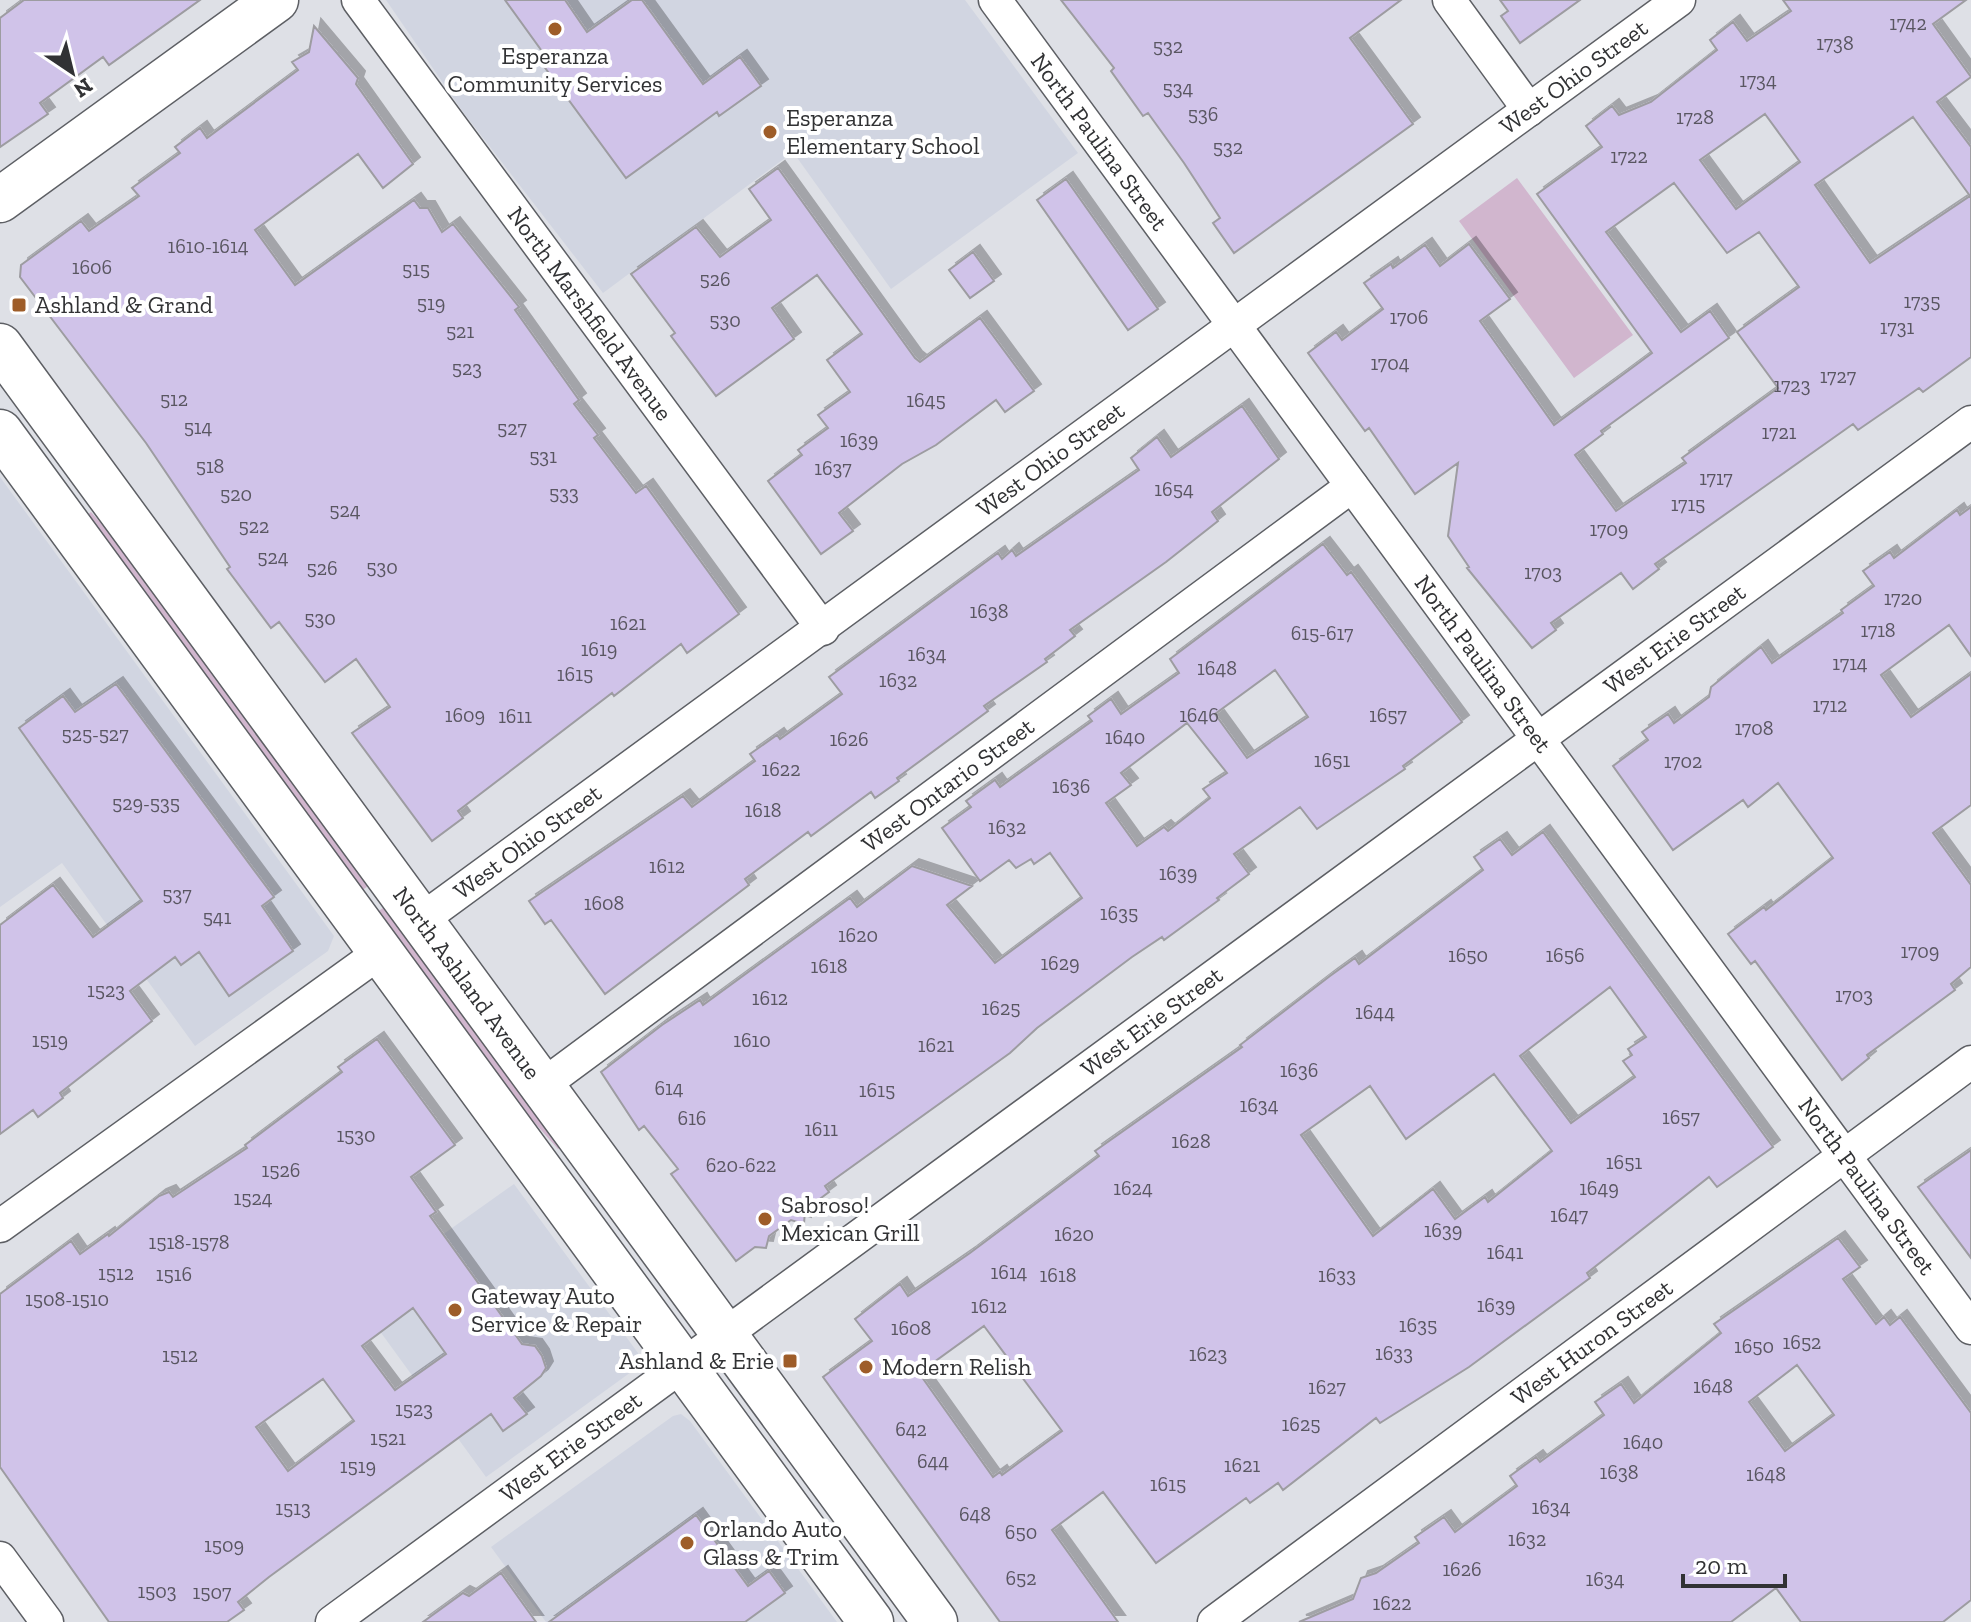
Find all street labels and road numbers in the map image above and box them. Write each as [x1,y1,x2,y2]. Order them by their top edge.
street label: West Ohio Street [1494,13,1653,140]
street label: North Paulina Street [1025,47,1174,236]
street label: North Marshfield Avenue [502,201,679,426]
street label: West Ohio Street [971,395,1130,523]
street label: North Paulina Street [1409,569,1558,758]
street label: West Erie Street [1598,577,1751,700]
street label: West Ontario Street [856,711,1040,858]
street label: West Ohio Street [448,778,607,905]
street label: North Ashland Avenue [387,881,548,1085]
street label: West Erie Street [1075,960,1228,1083]
street label: North Paulina Street [1792,1091,1942,1280]
street label: West Huron Street [1505,1273,1678,1411]
street label: West Erie Street [494,1385,647,1508]

